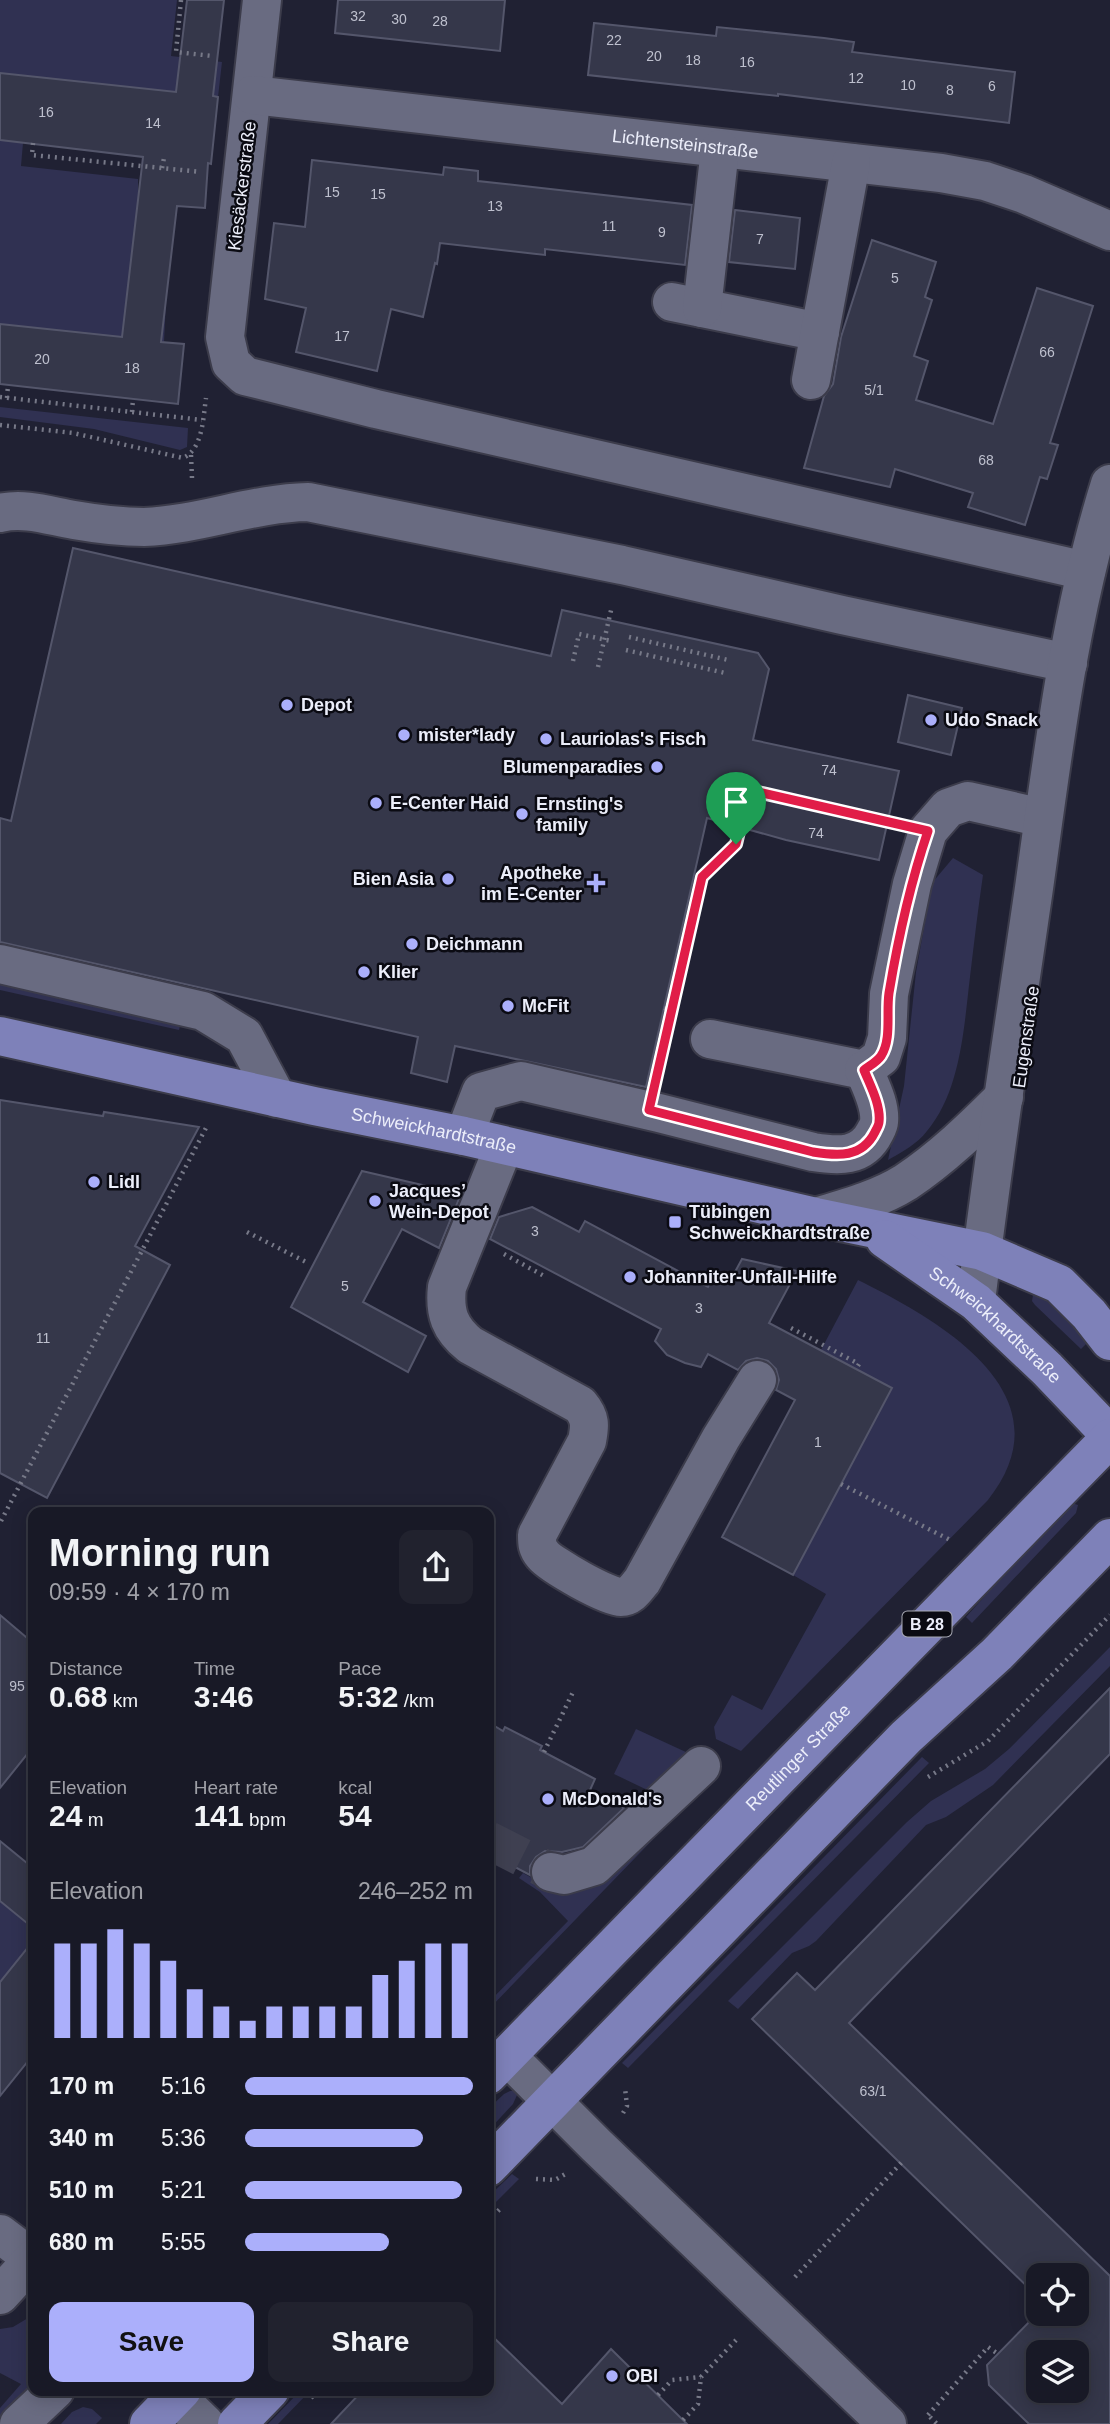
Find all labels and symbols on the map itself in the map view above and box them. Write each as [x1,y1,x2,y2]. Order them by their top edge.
house number: 32 [350,8,366,24]
house number: 30 [391,11,407,27]
house number: 28 [432,13,448,29]
house number: 22 [606,32,622,48]
house number: 20 [646,48,662,64]
house number: 18 [685,52,701,68]
house number: 16 [739,54,755,70]
house number: 12 [848,70,864,86]
house number: 10 [900,77,916,93]
house number: 6 [988,78,996,94]
house number: 8 [946,82,954,98]
house number: 16 [38,104,54,120]
house number: 14 [145,115,161,131]
street label: Kiesäckerstraße [224,120,260,252]
street label: Lichtensteinstraße [611,126,759,162]
house number: 15 [324,184,340,200]
house number: 15 [370,186,386,202]
house number: 13 [487,198,503,214]
house number: 11 [602,218,616,234]
house number: 9 [658,224,666,240]
house number: 7 [756,231,764,247]
house number: 5 [891,270,899,286]
house number: 17 [334,328,350,344]
house number: 66 [1039,344,1055,360]
house number: 20 [34,351,50,367]
house number: 18 [124,360,140,376]
house number: 5/1 [864,382,884,398]
house number: 68 [978,452,994,468]
place label: Depot [301,695,352,715]
marker: Depot [279,697,295,713]
place label: Udo Snack [945,710,1039,730]
marker: Udo Snack [923,712,939,728]
place label: mister*lady [418,725,515,745]
marker: mister*lady [396,727,412,743]
place label: Lauriolas's Fisch [560,729,706,749]
marker: Lauriolas's Fisch [538,731,554,747]
place label: Blumenparadies [503,757,643,777]
marker: Blumenparadies [649,759,665,775]
house number: 74 [821,762,837,778]
pin [706,772,766,844]
place label: E-Center Haid [390,793,509,813]
place label: Ernsting's family [536,794,623,835]
marker: E-Center Haid [368,795,384,811]
marker: Ernsting's family [514,806,530,822]
house number: 74 [808,825,824,841]
place label: Apotheke im E-Center [481,863,582,904]
place label: Bien Asia [353,869,435,889]
marker: Bien Asia [440,871,456,887]
marker: Apotheke im E-Center [588,875,604,891]
place label: Deichmann [426,934,523,954]
marker: Deichmann [404,936,420,952]
place label: Klier [378,962,418,982]
marker: Klier [356,964,372,980]
street label: Eugenstraße [1009,985,1043,1089]
place label: McFit [522,996,569,1016]
marker: McFit [500,998,516,1014]
street label: Schweickhardtstraße [350,1104,518,1158]
place label: Lidl [108,1172,140,1192]
marker: Lidl [86,1174,102,1190]
place label: Jacques’ Wein-Depot [389,1181,489,1222]
marker: Jacques’ Wein-Depot [367,1193,383,1209]
place label: Tübingen Schweickhardtstraße [689,1202,870,1243]
marker: Tübingen Schweickhardtstraße [667,1214,683,1230]
house number: 3 [531,1223,539,1239]
street label: Schweickhardtstraße [925,1263,1065,1387]
place label: Johanniter-Unfall-Hilfe [644,1267,837,1287]
marker: Johanniter-Unfall-Hilfe [622,1269,638,1285]
house number: 5 [341,1278,349,1294]
house number: 3 [695,1300,703,1316]
house number: 11 [36,1330,50,1346]
house number: 1 [814,1434,822,1450]
road number: B 28 [902,1612,951,1636]
house number: 95 [9,1678,25,1694]
street label: Reutlinger Straße [742,1700,855,1815]
place label: McDonald's [562,1789,662,1809]
marker: McDonald's [540,1791,556,1807]
house number: 63/1 [859,2083,887,2099]
place label: OBI [626,2366,658,2386]
marker: OBI [604,2368,620,2384]

